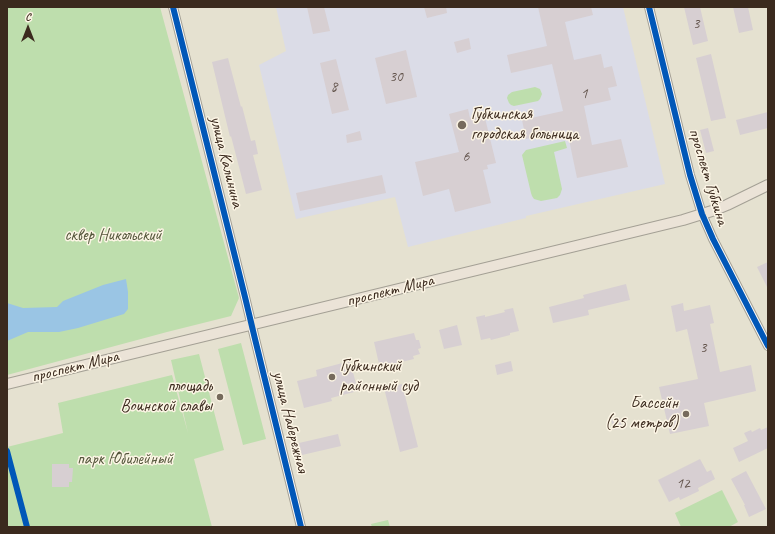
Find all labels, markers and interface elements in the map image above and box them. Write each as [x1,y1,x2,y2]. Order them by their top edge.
north arrow [8,8,48,48]
text: С [25,9,31,23]
house number: 3 [693,15,699,33]
house number: 30 [389,68,403,86]
house number: 8 [331,78,337,96]
house number: 1 [581,85,587,103]
place label: Губкинская городская больница [471,105,578,145]
street label: улица Калинина [205,114,247,210]
marker: Губкинская городская больница [456,119,468,131]
street label: проспект Губкина [684,126,732,228]
house number: 6 [463,148,469,166]
park label: сквер Никольский [65,226,161,246]
street label: проспект Мира [344,270,436,312]
house number: 3 [700,339,706,357]
street label: проспект Мира [29,346,121,388]
place label: Губкинский районный суд [340,357,418,397]
street label: улица Набережная [268,369,312,475]
marker: Губкинский районный суд [327,372,337,382]
place label: площадь Воинской славы [121,377,212,417]
marker: площадь Воинской славы [215,392,225,402]
place label: Бассейн (25 метров) [605,394,678,434]
marker: Бассейн (25 метров) [681,409,691,419]
park label: парк Юбилейный [77,450,173,470]
house number: 12 [676,475,690,493]

